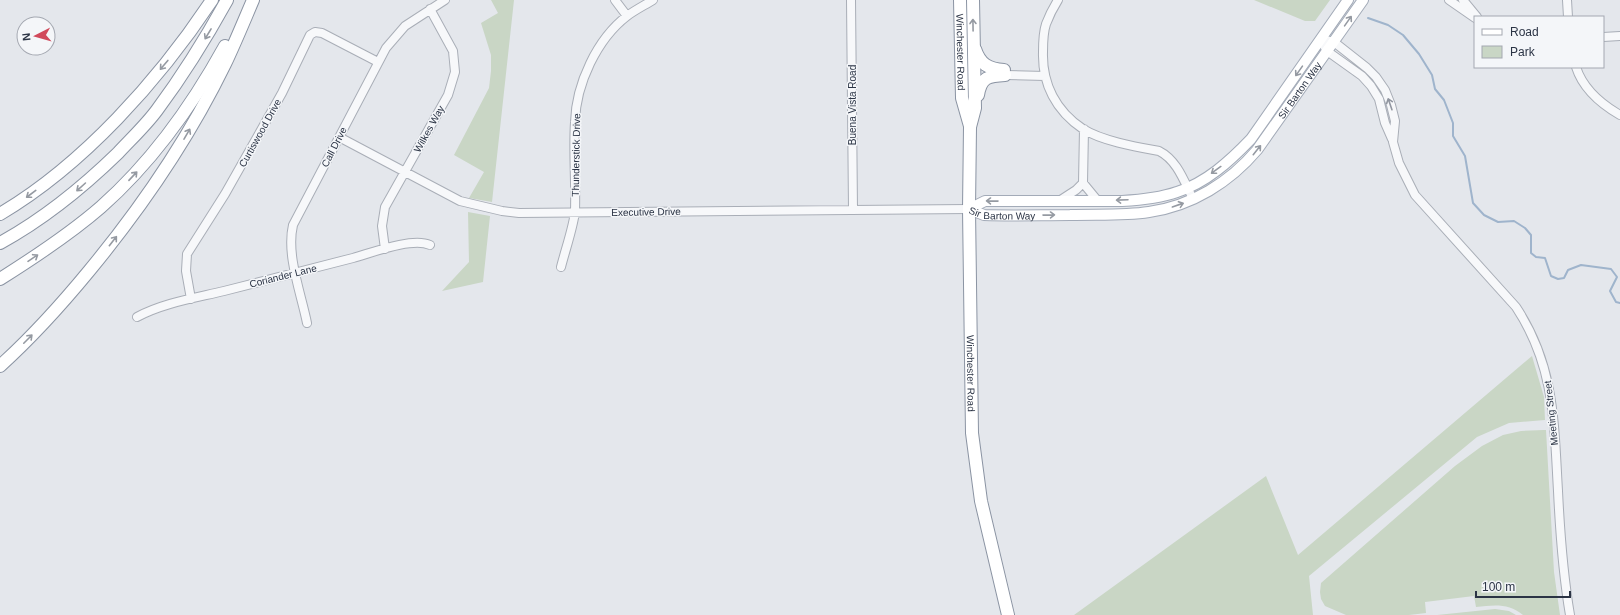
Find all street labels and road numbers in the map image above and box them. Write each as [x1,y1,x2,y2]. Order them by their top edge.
street label: Winchester Road [955,14,967,90]
street label: Sir Barton Way [1276,60,1323,121]
street label: Buena Vista Road [847,65,858,145]
street label: Curtiswood Drive [237,97,283,169]
street label: Wilkes Way [412,104,446,154]
street label: Thunderstick Drive [570,113,582,197]
street label: Call Drive [319,125,349,169]
street label: Sir Barton Way [967,204,1035,221]
street label: Executive Drive [611,206,681,218]
street label: Coriander Lane [248,262,318,290]
street label: Winchester Road [965,335,977,412]
street label: Meeting Street [1542,380,1560,446]

